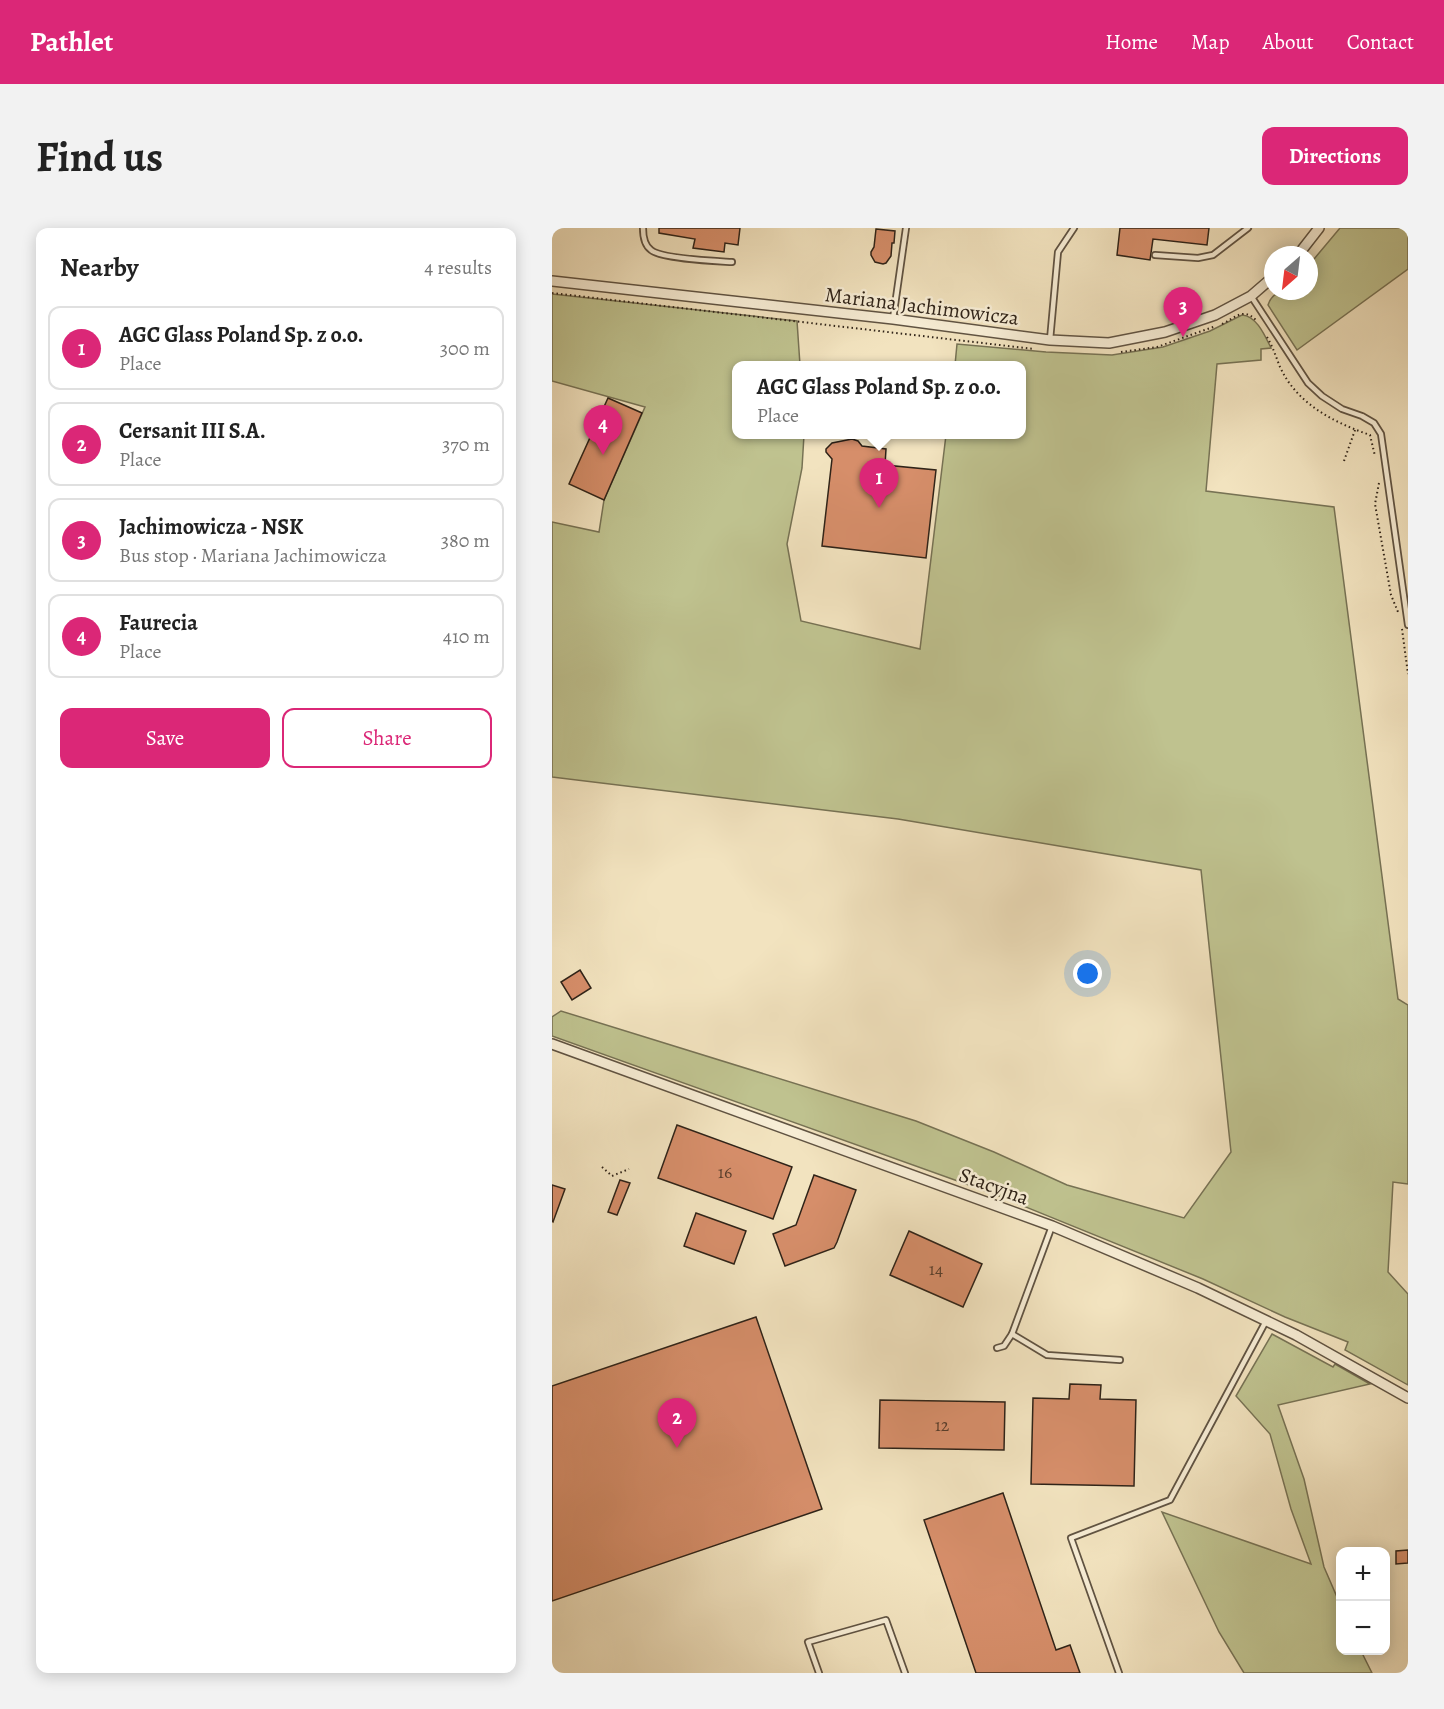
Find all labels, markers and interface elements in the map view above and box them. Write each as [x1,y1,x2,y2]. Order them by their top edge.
text: Pathlet [30,23,113,61]
text: Home [1105,28,1158,56]
text: Map [1191,28,1229,56]
text: About [1262,28,1314,56]
text: Contact [1347,28,1414,56]
button: Directions [1262,127,1408,185]
text: Find us [36,128,163,185]
north arrow [1264,246,1318,300]
text: Nearby [60,250,139,285]
text: 4 results [424,254,492,281]
street label: Mariana Jachimowicza [823,280,1021,332]
pin: 3 [1164,288,1202,337]
text: AGC Glass Poland Sp. z o.o. [119,320,364,350]
text: 1 [78,335,85,362]
text: 300 m [440,335,490,362]
text: Place [119,350,161,377]
popup [732,361,1026,439]
text: AGC Glass Poland Sp. z o.o. [757,372,1001,402]
text: Place [757,402,799,429]
pin: 4 [584,406,622,455]
text: Cersanit III S.A. [119,416,266,446]
text: 2 [77,431,86,458]
text: 370 m [442,431,490,458]
text: Place [119,446,161,473]
pin: 1 [860,458,898,508]
text: Jachimowicza - NSK [119,512,303,542]
text: 3 [77,527,86,554]
text: 380 m [441,527,490,554]
text: Bus stop · Mariana Jachimowicza [119,542,387,569]
text: Faurecia [119,608,198,638]
text: 4 [77,623,86,650]
text: 410 m [443,623,490,650]
text: Place [119,638,161,665]
button: Save [60,708,270,768]
button: Share [282,708,492,768]
your location [1073,959,1102,988]
house number: 16 [718,1160,732,1184]
street label: Stacyjna [955,1160,1033,1212]
house number: 14 [929,1257,943,1281]
pin: 2 [658,1398,696,1448]
house number: 12 [935,1413,950,1437]
map controls [1336,1547,1390,1655]
button: + [1336,1547,1390,1601]
button: − [1336,1601,1390,1655]

